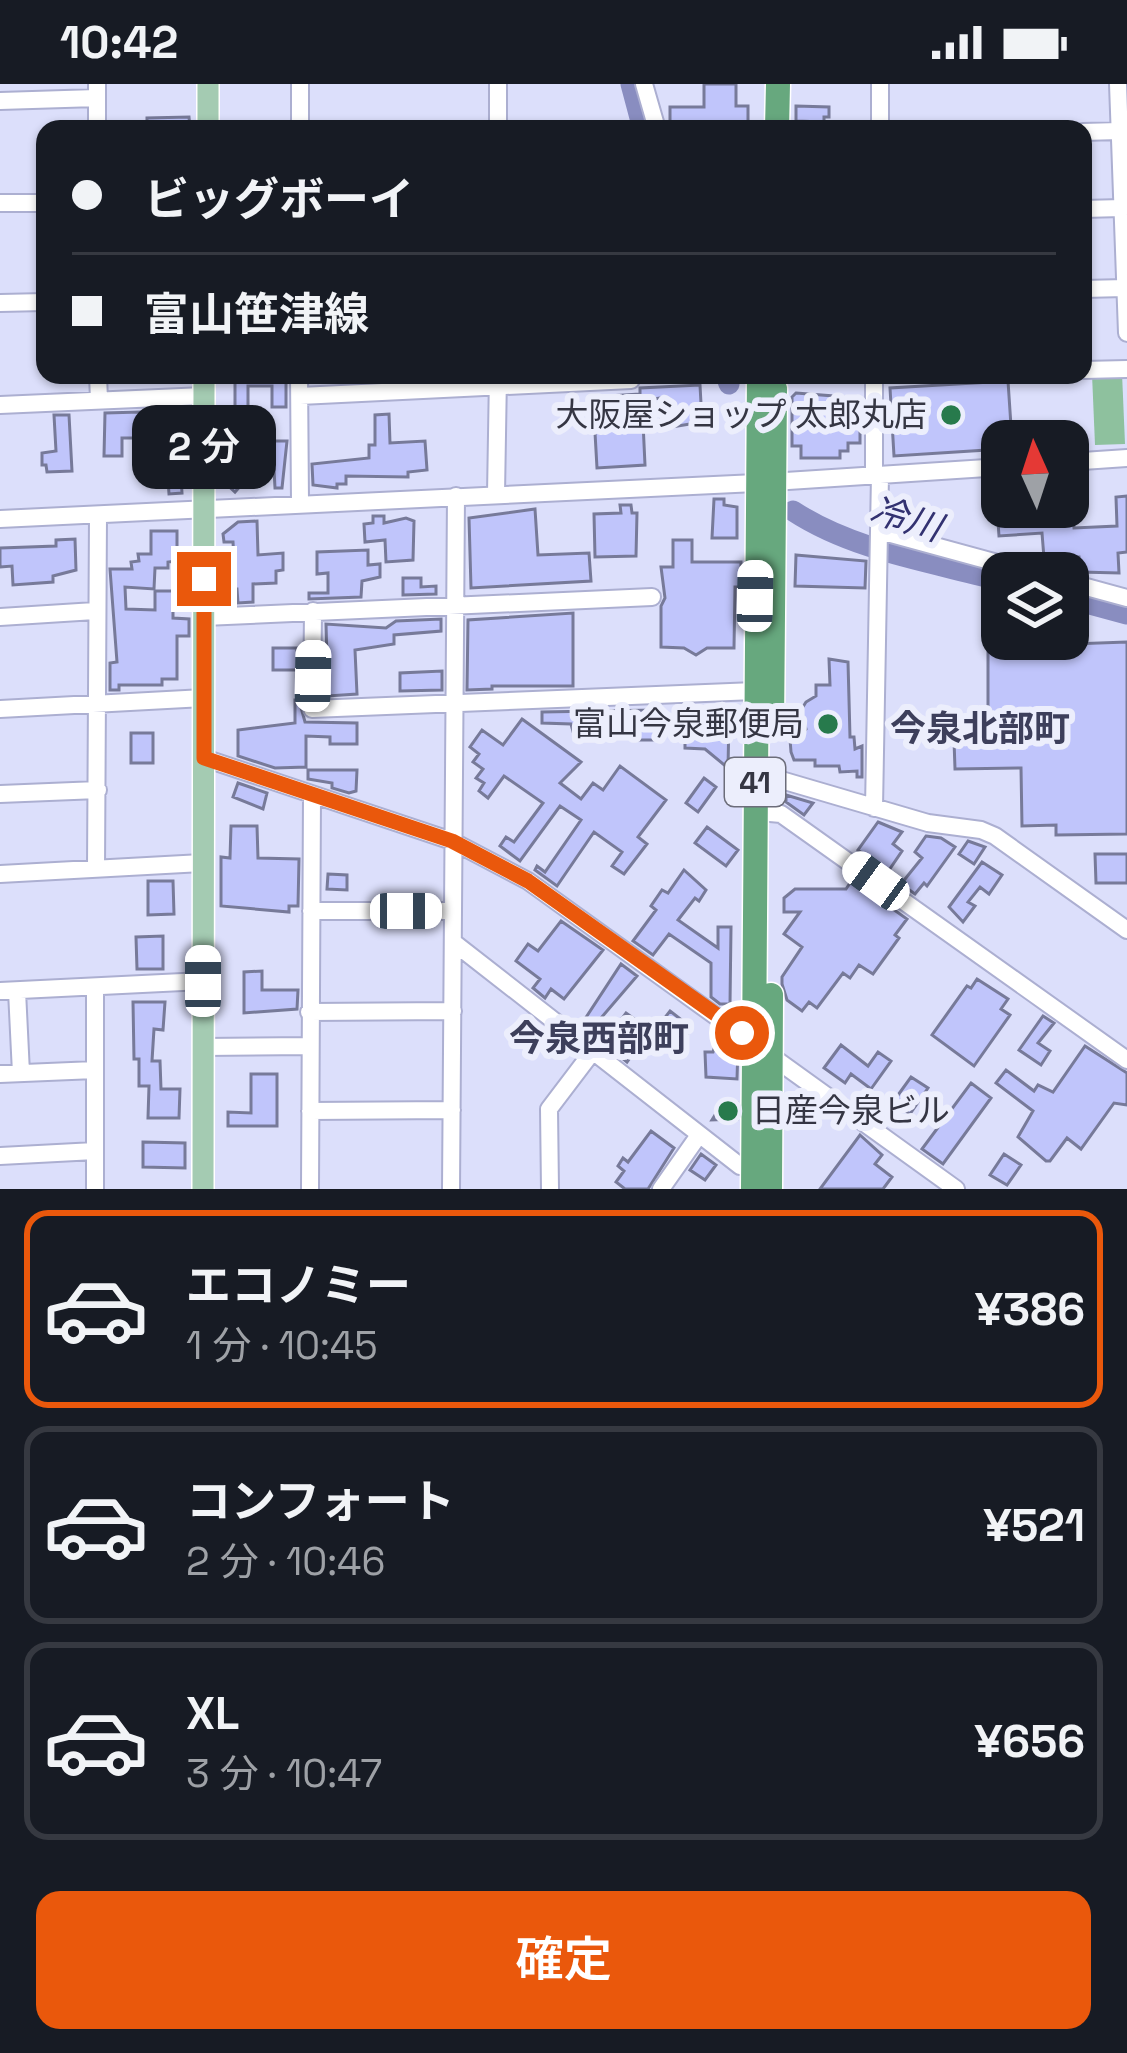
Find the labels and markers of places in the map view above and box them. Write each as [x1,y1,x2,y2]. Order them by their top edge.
place label: 大阪屋ショップ 太郎丸店 [556,394,927,436]
marker: 大阪屋ショップ 太郎丸店 [938,402,964,428]
place label: 富山今泉郵便局 [573,703,804,745]
marker: 富山今泉郵便局 [815,711,841,737]
place label: 日産今泉ビル [752,1090,950,1132]
marker: 日産今泉ビル [715,1098,741,1124]

